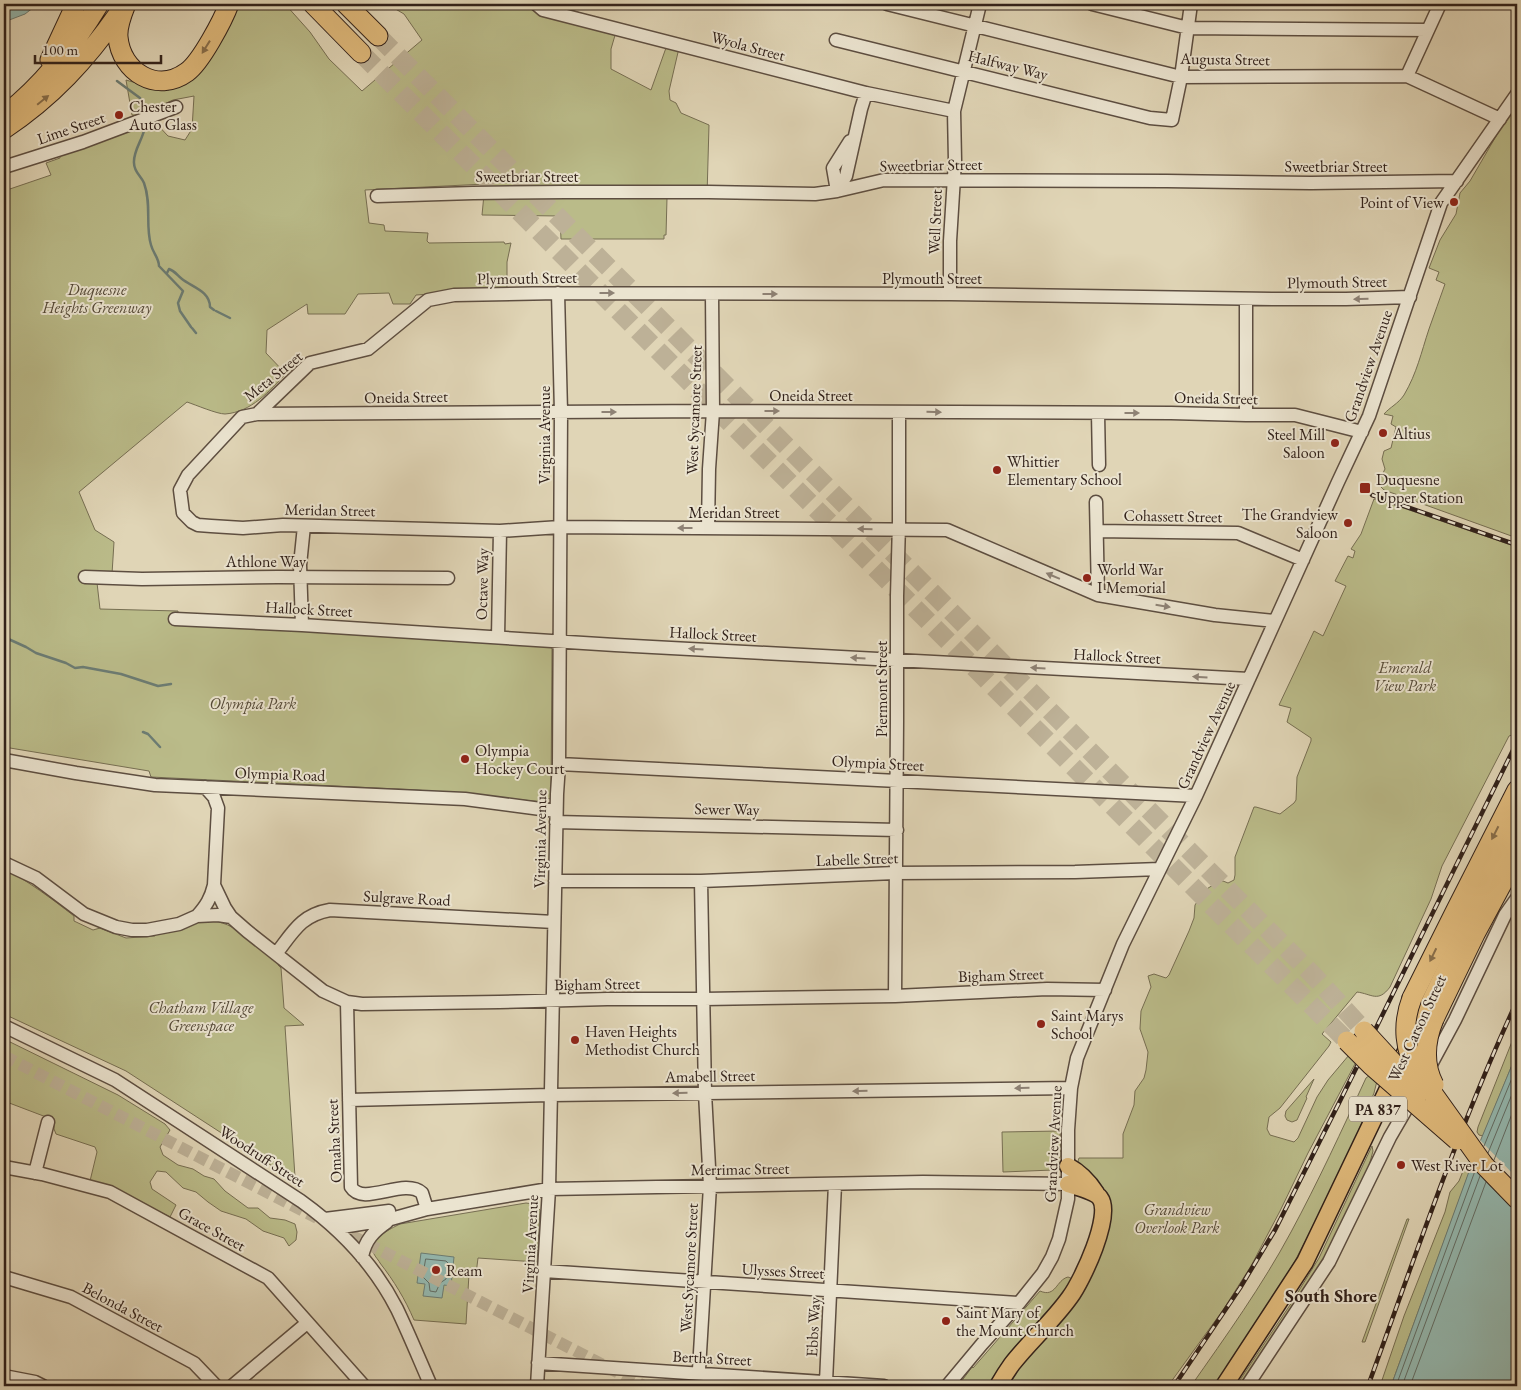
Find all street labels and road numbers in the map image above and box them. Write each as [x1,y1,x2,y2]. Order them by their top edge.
street label: Wyola Street [709,26,787,66]
street label: Halfway Way [966,45,1051,85]
street label: Augusta Street [1179,48,1270,70]
street label: Lime Street [34,107,108,149]
street label: Sweetbriar Street [879,154,983,176]
street label: Sweetbriar Street [1285,156,1387,177]
street label: Sweetbriar Street [476,166,578,187]
street label: Well Street [923,189,947,255]
street label: Plymouth Street [477,267,577,289]
street label: Plymouth Street [882,268,982,289]
street label: Plymouth Street [1287,271,1387,293]
street label: Grandview Avenue [1339,307,1397,425]
street label: West Sycamore Street [681,345,707,475]
street label: Meta Street [239,346,307,406]
street label: Oneida Street [769,385,853,406]
street label: Oneida Street [364,386,448,408]
street label: Virginia Avenue [534,386,555,484]
street label: Oneida Street [1174,387,1258,409]
street label: Meridan Street [284,499,376,521]
street label: Meridan Street [689,502,779,523]
street label: Cohassett Street [1124,505,1222,527]
street label: Octave Way [471,547,493,620]
street label: Athlone Way [225,551,307,572]
street label: Hallock Street [265,596,353,622]
street label: Hallock Street [669,621,757,647]
street label: Piermont Street [871,641,892,737]
street label: Hallock Street [1073,643,1161,669]
street label: Grandview Avenue [1172,677,1240,793]
street label: Olympia Street [831,750,925,776]
street label: Olympia Road [234,762,327,786]
street label: Virginia Avenue [529,790,551,888]
street label: Sewer Way [694,798,761,820]
street label: Labelle Street [815,847,899,871]
street label: Sulgrave Road [363,885,452,911]
street label: Bigham Street [958,963,1044,987]
street label: West Carson Street [1383,971,1451,1085]
street label: Bigham Street [554,973,640,995]
street label: Amabell Street [664,1065,755,1087]
street label: Grandview Avenue [1039,1085,1067,1203]
road number: PA 837 [1349,1096,1407,1122]
street label: Omaha Street [321,1098,347,1184]
street label: Woodruff Street [215,1120,309,1192]
street label: Merrimac Street [691,1158,789,1180]
street label: Virginia Avenue [517,1194,543,1294]
street label: Grace Street [174,1202,250,1256]
street label: West Sycamore Street [675,1203,703,1333]
street label: Ulysses Street [741,1258,825,1284]
street label: Belonda Street [79,1277,167,1337]
street label: Ebbs Way [801,1295,825,1358]
street label: Bertha Street [672,1345,752,1371]

